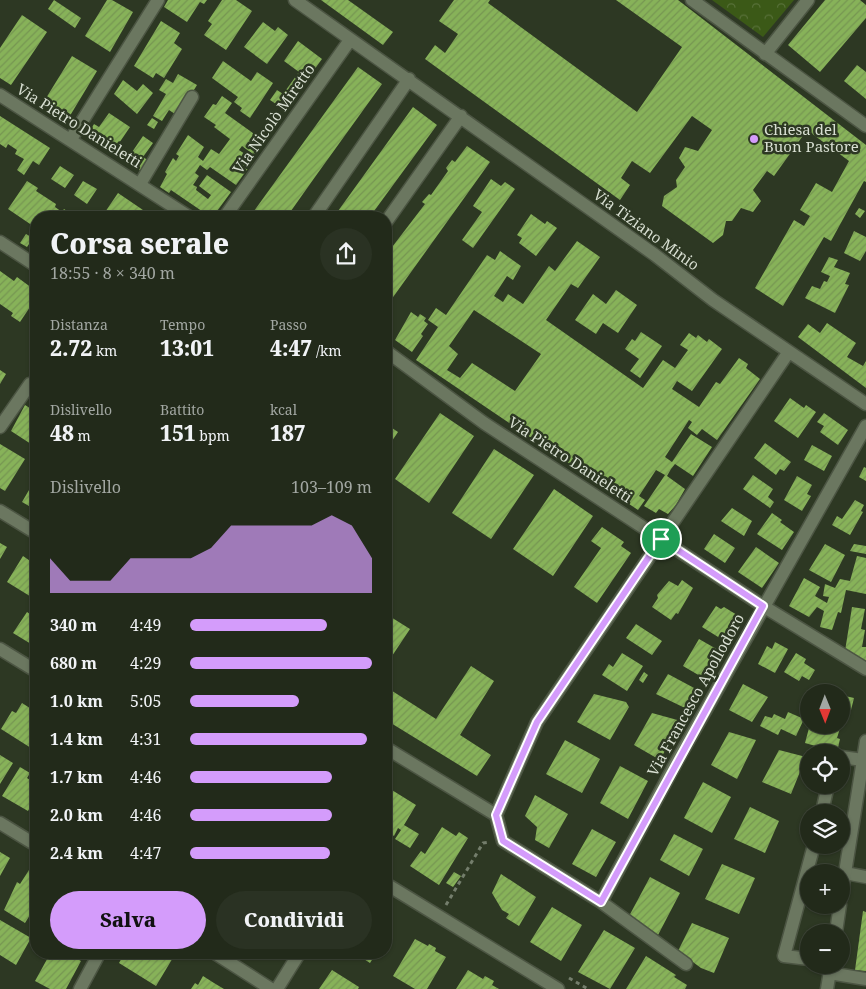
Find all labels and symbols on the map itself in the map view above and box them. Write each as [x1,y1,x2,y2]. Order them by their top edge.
street label: Via Nicolò Miretto [228,59,319,177]
street label: Via Pietro Danieletti [13,79,146,172]
place label: Chiesa del Buon Pastore [764,119,859,156]
marker: Chiesa del Buon Pastore [748,133,760,145]
street label: Via Tiziano Minio [590,184,704,274]
street label: Via Pietro Danieletti [505,412,637,507]
pin [640,518,682,560]
street label: Via Francesco Apollodoro [642,610,748,779]
north arrow [800,684,850,734]

